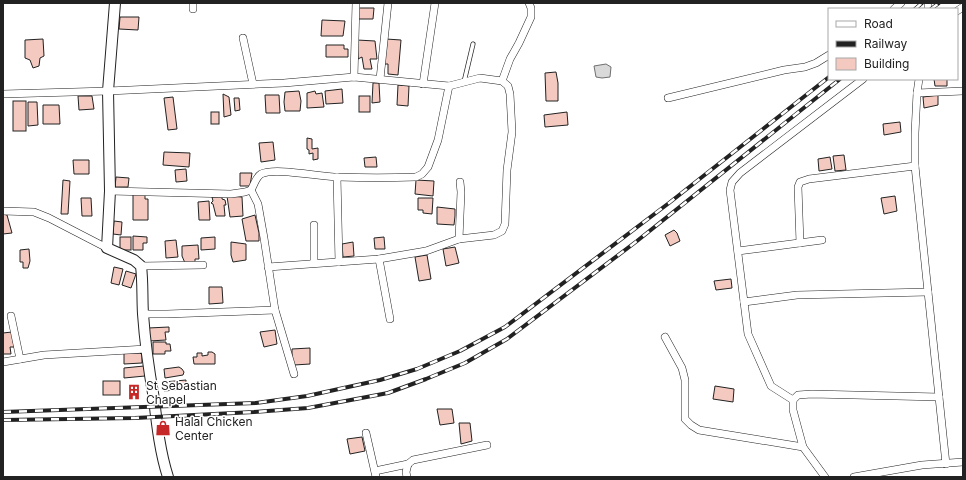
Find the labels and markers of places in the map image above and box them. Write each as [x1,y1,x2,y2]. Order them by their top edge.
place label: St Sebastian Chapel [146,378,217,407]
building icon: St Sebastian Chapel [125,383,143,401]
place label: Halal Chicken Center [175,414,253,443]
shop icon: Halal Chicken Center [154,419,172,437]

